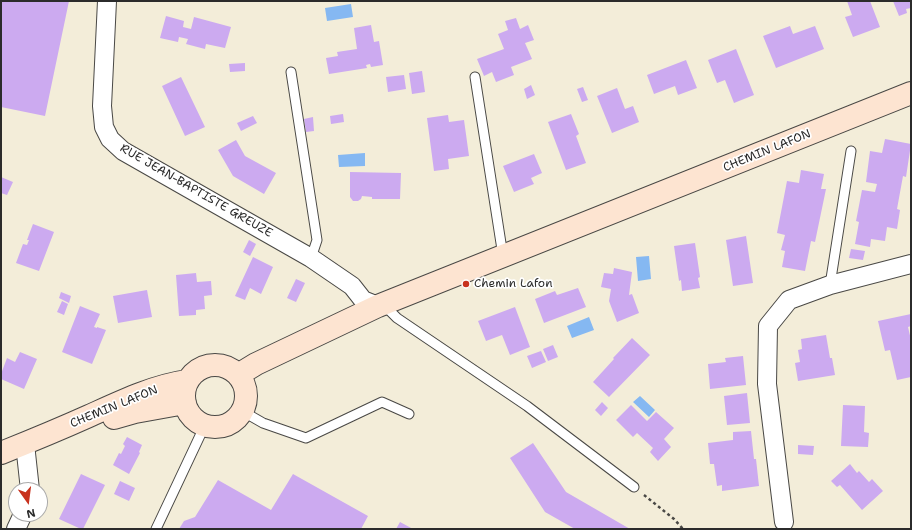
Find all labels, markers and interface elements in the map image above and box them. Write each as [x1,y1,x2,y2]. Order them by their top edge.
street label: CHEMIN LAFON [721,127,813,175]
street label: RUE JEAN-BAPTISTE GREUZE [117,141,275,241]
place label: Chemin Lafon [474,277,552,291]
marker: Chemin Lafon [461,279,471,289]
street label: CHEMIN LAFON [68,383,160,431]
north arrow [8,482,48,522]
text: N [25,505,37,521]

